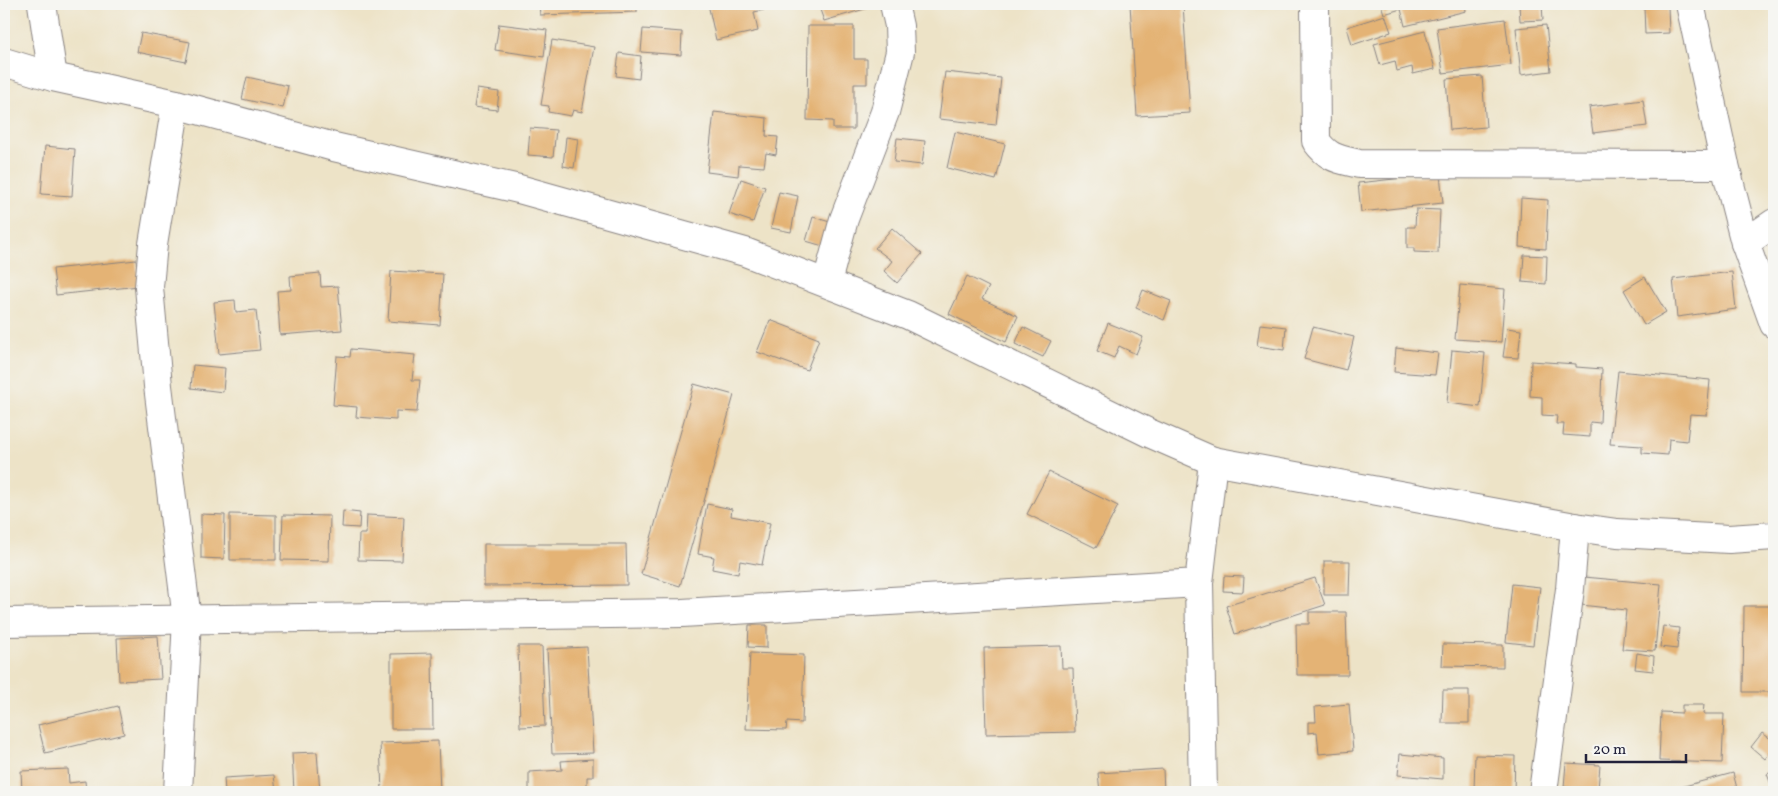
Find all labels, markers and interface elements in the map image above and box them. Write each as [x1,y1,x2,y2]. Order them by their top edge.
scale bar [1586,731,1686,763]
text: 20 m [1593,740,1626,761]

